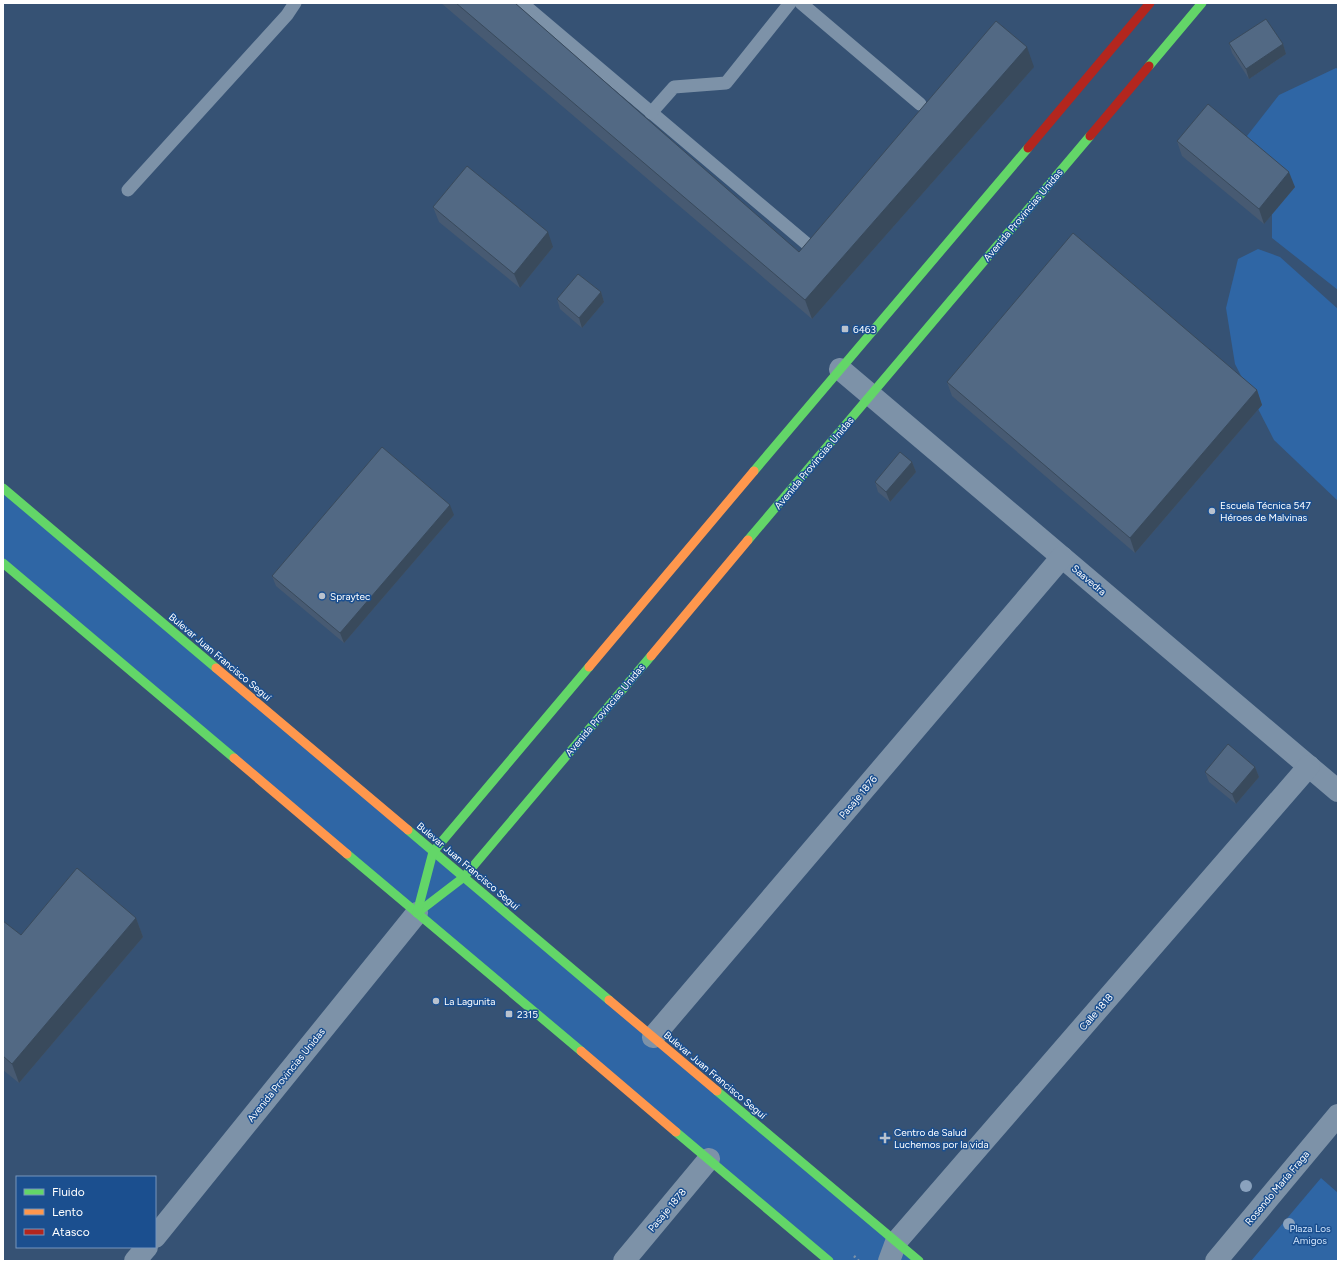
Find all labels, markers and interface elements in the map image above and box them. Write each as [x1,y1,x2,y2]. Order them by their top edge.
street label: Avenida Provincias Unidas [980,166,1066,264]
place label: 6463 [853,323,876,336]
marker: 6463 [840,324,850,334]
street label: Avenida Provincias Unidas [771,414,857,512]
place label: Escuela Técnica 547 Héroes de Malvinas [1220,499,1311,524]
marker: Escuela Técnica 547 Héroes de Malvinas [1207,506,1217,516]
street label: Saavedra [1069,562,1109,598]
place label: Spraytec [330,590,371,603]
marker: Spraytec [317,591,327,601]
street label: Bulevar Juan Francisco Seguí [166,610,274,704]
street label: Avenida Provincias Unidas [562,661,648,759]
street label: Pasaje 1876 [836,772,880,821]
street label: Bulevar Juan Francisco Seguí [414,819,522,913]
street label: Calle 1818 [1076,991,1116,1033]
place label: La Lagunita [444,995,495,1008]
marker: La Lagunita [431,996,441,1006]
place label: 2315 [517,1008,538,1021]
marker: 2315 [504,1009,514,1019]
street label: Avenida Provincias Unidas [244,1025,328,1125]
street label: Bulevar Juan Francisco Seguí [661,1028,769,1122]
place label: Centro de Salud Luchemos por la vida [894,1126,988,1151]
marker: Centro de Salud Luchemos por la vida [879,1132,891,1144]
street label: Rosendo María Fraga [1242,1148,1312,1228]
legend [16,1176,156,1248]
text: Fluido [52,1185,85,1199]
street label: Pasaje 1878 [645,1186,689,1234]
text: Lento [52,1205,83,1219]
park label: Plaza Los Amigos [1289,1222,1331,1247]
text: Atasco [52,1225,90,1239]

